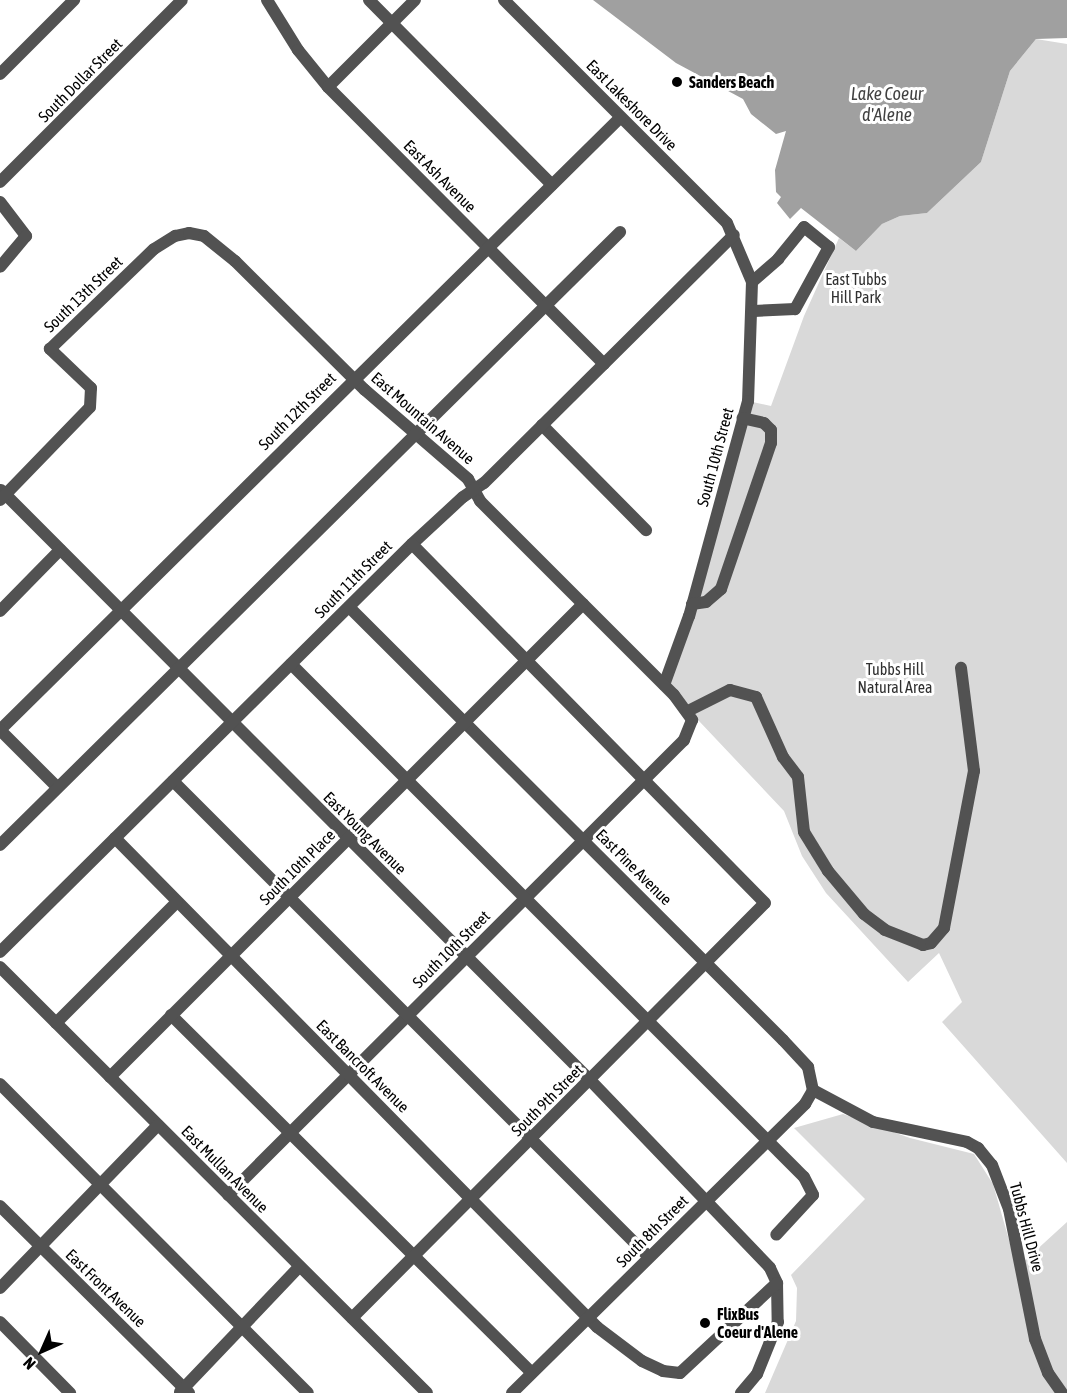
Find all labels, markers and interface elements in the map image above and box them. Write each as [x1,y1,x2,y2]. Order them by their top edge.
street label: South Dollar Street [34,34,126,126]
street label: East Lakeshore Drive [583,56,681,154]
place label: Sanders Beach [689,72,774,92]
marker: Sanders Beach [670,75,684,89]
water label: Lake Coeur d'Alene [851,84,923,127]
street label: East Ash Avenue [400,136,480,216]
street label: South 13th Street [40,252,126,336]
park label: East Tubbs Hill Park [825,269,887,307]
street label: South 12th Street [254,368,340,454]
street label: East Mountain Avenue [367,368,479,468]
street label: South 10th Street [693,406,737,508]
street label: South 11th Street [310,536,396,622]
park label: Tubbs Hill Natural Area [858,659,932,697]
street label: East Young Avenue [320,788,410,878]
street label: South 10th Place [255,825,339,909]
street label: East Pine Avenue [592,825,676,909]
street label: South 10th Street [408,906,494,992]
street label: East Bancroft Avenue [313,1016,413,1116]
street label: South 9th Street [507,1060,587,1140]
street label: East Mullan Avenue [177,1121,273,1217]
street label: Tubbs Hill Drive [1006,1180,1048,1274]
street label: South 8th Street [612,1191,692,1271]
street label: East Front Avenue [62,1245,150,1331]
place label: FlixBus Coeur d'Alene [717,1304,798,1342]
marker: FlixBus Coeur d'Alene [698,1316,712,1330]
north arrow [12,1321,72,1381]
text: N [20,1354,39,1373]

